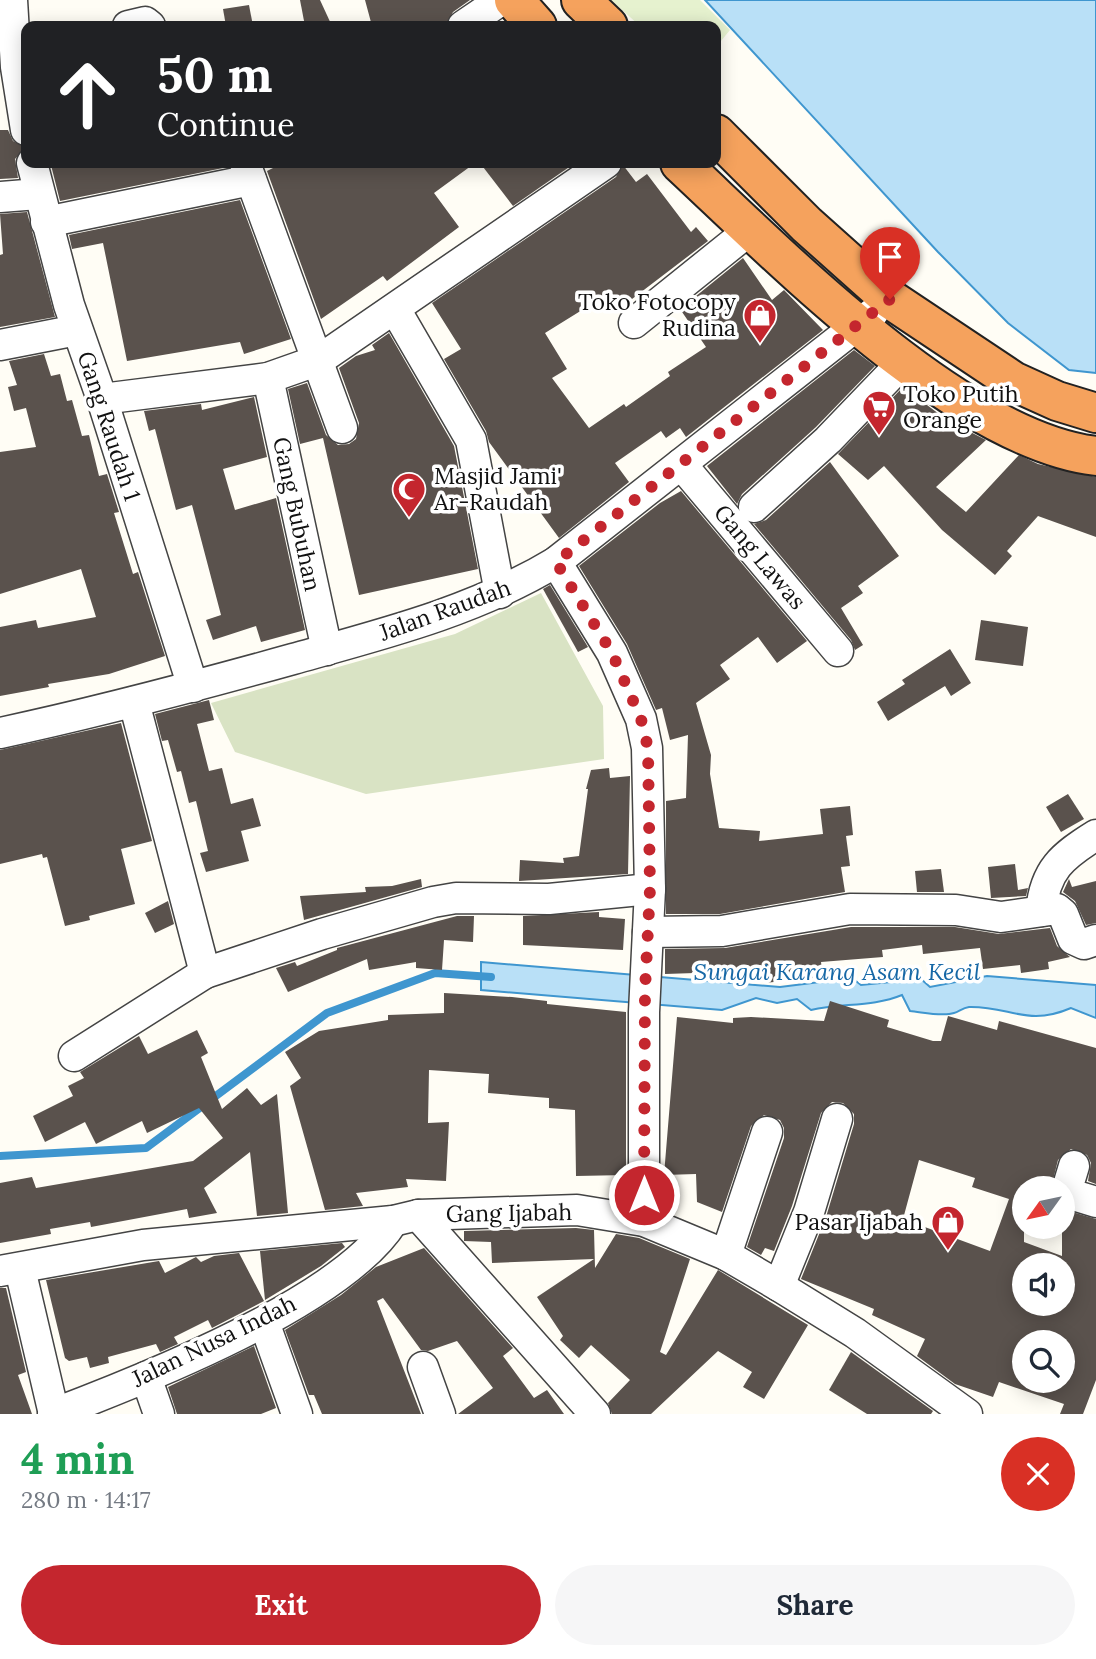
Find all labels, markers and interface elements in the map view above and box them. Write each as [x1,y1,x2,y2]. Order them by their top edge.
text: 50 m [157,43,273,105]
icon: ahead [42,49,133,140]
text: Continue [157,104,294,145]
pin [860,227,920,299]
icon: arrive [871,238,909,276]
place label: Toko Fotocopy Rudina [578,287,737,342]
shop icon: Toko Fotocopy Rudina [741,296,779,345]
street label: Gang Raudah 1 [72,347,147,504]
place label: Toko Putih Orange [903,379,1019,434]
supermarket icon: Toko Putih Orange [860,388,898,437]
street label: Gang Bubuhan [267,434,328,594]
place label: Masjid Jami' Ar-Raudah [433,461,562,516]
mosque icon: Masjid Jami' Ar-Raudah [390,470,428,519]
street label: Gang Lawas [708,498,813,615]
street label: Jalan Raudah [374,572,515,647]
water label: Sungai Karang Asam Kecil [694,956,981,987]
position arrow [607,1158,681,1232]
north arrow [1012,1176,1074,1239]
map controls [1012,1176,1075,1393]
street label: Gang Ijabah [446,1197,573,1228]
shop icon: Pasar Ijabah [929,1203,967,1252]
place label: Pasar Ijabah [794,1207,923,1236]
button: sound [1012,1253,1075,1316]
street label: Jalan Nusa Indah [126,1288,301,1393]
button: search [1012,1330,1075,1393]
text: 4 min [21,1432,134,1486]
button: close [1001,1437,1075,1511]
text: 280 m · 14:17 [21,1485,151,1514]
button: Exit [21,1565,541,1645]
button: Share [555,1565,1075,1645]

